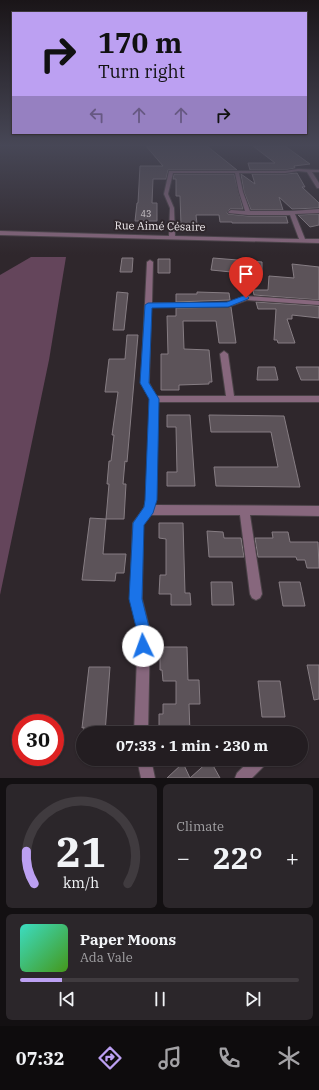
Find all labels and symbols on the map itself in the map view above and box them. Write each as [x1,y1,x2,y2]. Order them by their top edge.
house number: 43 [141,208,151,219]
street label: Rue Aimé Césaire [114,218,206,234]
pin [229,257,263,298]
position arrow [122,625,164,667]
speed limit sign: 30 [12,714,64,766]

